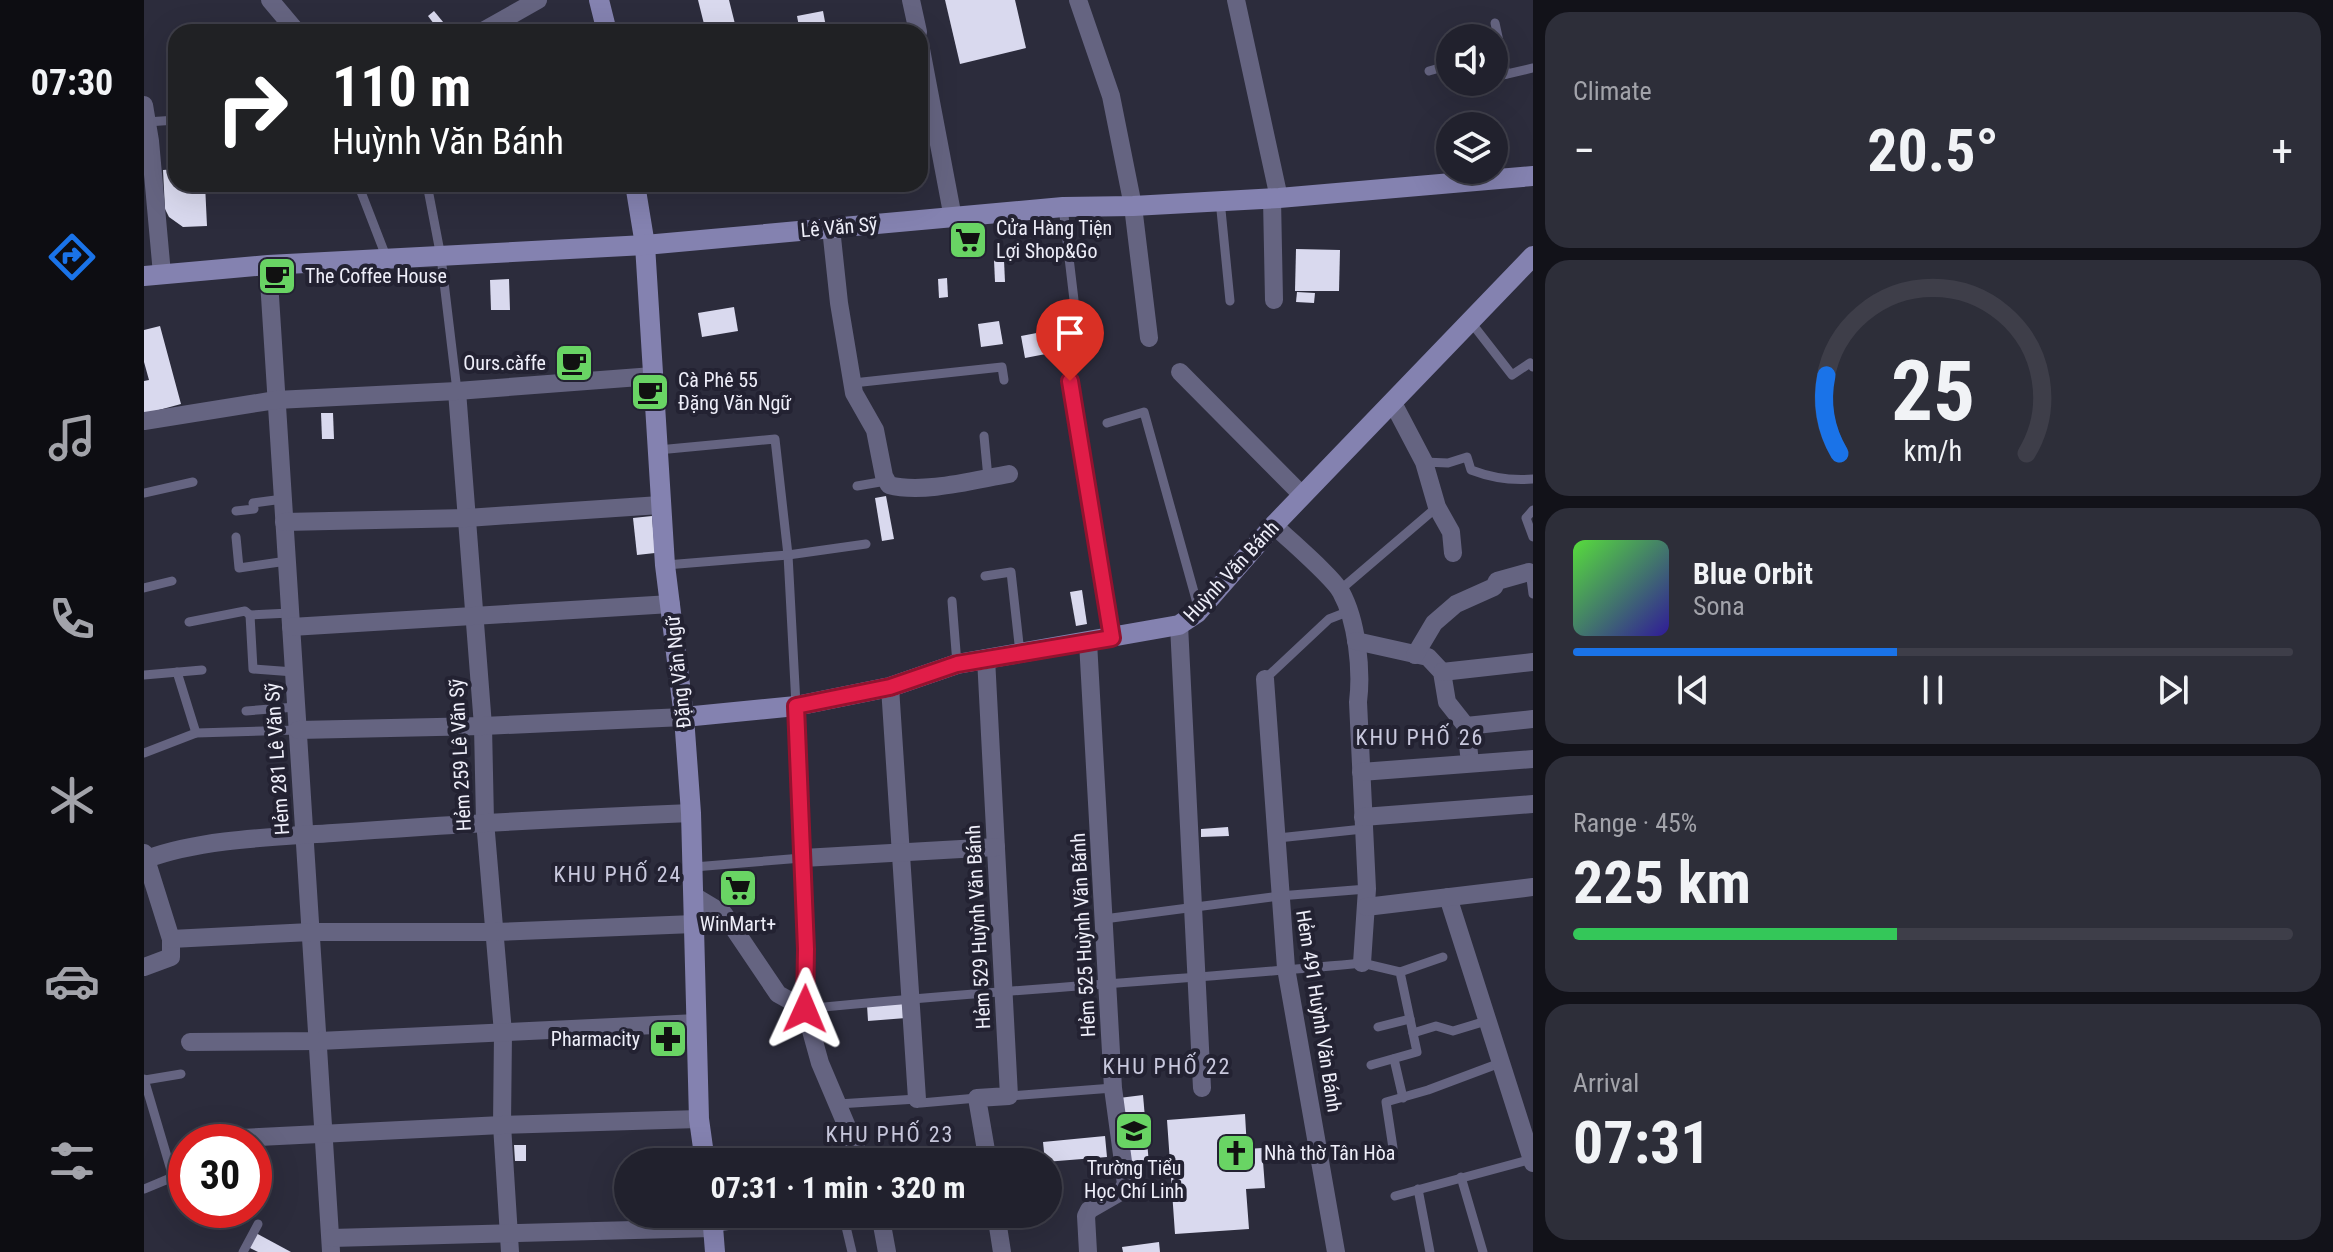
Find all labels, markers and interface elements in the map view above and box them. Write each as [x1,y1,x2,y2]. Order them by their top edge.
map controls [1436,24,1508,184]
button: sound [1436,24,1508,96]
text: 110 m [332,54,471,120]
icon: right [200,56,304,160]
text: 07:30 [31,62,113,104]
text: Climate [1573,76,1652,106]
button: layers [1436,112,1508,184]
text: 20.5° [1867,115,1999,186]
text: Huỳnh Văn Bánh [332,121,564,163]
text: − [1573,125,1595,177]
text: + [2271,125,2293,177]
street label: Lê Văn Sỹ [800,212,878,242]
place label: Cửa Hàng Tiện Lợi Shop&Go [996,216,1112,263]
supermarket icon: Cửa Hàng Tiện Lợi Shop&Go [947,219,989,261]
icon: directions [44,229,100,285]
cafe icon: The Coffee House [256,255,298,297]
place label: The Coffee House [305,264,447,288]
pin [1036,299,1104,381]
icon: arrive [1048,311,1092,355]
cafe icon: Ours.càffe [553,342,595,384]
text: 25 [1891,343,1975,440]
place label: Ours.càffe [463,351,546,375]
place label: Cà Phê 55 Đặng Văn Ngữ [678,368,791,415]
cafe icon: Cà Phê 55 Đặng Văn Ngữ [629,371,671,413]
icon: music [44,410,100,466]
text: km/h [1904,434,1962,468]
street label: Huỳnh Văn Bánh [1178,516,1284,626]
text: Blue Orbit [1693,556,1813,591]
icon: phone [44,591,100,647]
text: Sona [1693,591,1745,621]
street label: Đặng Văn Ngữ [660,614,696,730]
icon: previous [1671,668,1715,712]
icon: pause [1911,668,1955,712]
icon: next [2151,668,2195,712]
street label: Hẻm 259 Lê Văn Sỹ [444,678,476,832]
street label: Hẻm 281 Lê Văn Sỹ [260,682,294,836]
district label: KHU PHỐ 26 [1356,723,1484,750]
icon: climate [44,772,100,828]
text: Range · 45% [1573,808,1697,838]
street label: Hẻm 529 Huỳnh Văn Bánh [961,824,995,1030]
street label: Hẻm 525 Huỳnh Văn Bánh [1066,832,1100,1038]
text: 225 km [1573,847,1751,918]
district label: KHU PHỐ 24 [554,860,682,887]
supermarket icon: WinMart+ [717,867,759,909]
street label: Hẻm 491 Huỳnh Văn Bánh [1291,908,1347,1114]
place label: WinMart+ [700,912,776,936]
icon: car [44,953,100,1009]
position arrow [763,967,847,1051]
pharmacy icon: Pharmacity [647,1018,689,1060]
place label: Pharmacity [551,1027,640,1051]
district label: KHU PHỐ 22 [1103,1052,1231,1079]
text: Arrival [1573,1068,1639,1098]
text: 07:31 [1573,1107,1711,1178]
school or university icon: Trường Tiểu Học Chí Linh [1113,1110,1155,1152]
district label: KHU PHỐ 23 [826,1120,954,1147]
speed limit sign: 30 [168,1124,272,1228]
church icon: Nhà thờ Tân Hòa [1215,1132,1257,1174]
icon: filters [44,1133,100,1189]
place label: Nhà thờ Tân Hòa [1264,1141,1395,1165]
place label: Trường Tiểu Học Chí Linh [1084,1156,1184,1203]
text: 07:31 · 1 min · 320 m [711,1170,965,1205]

